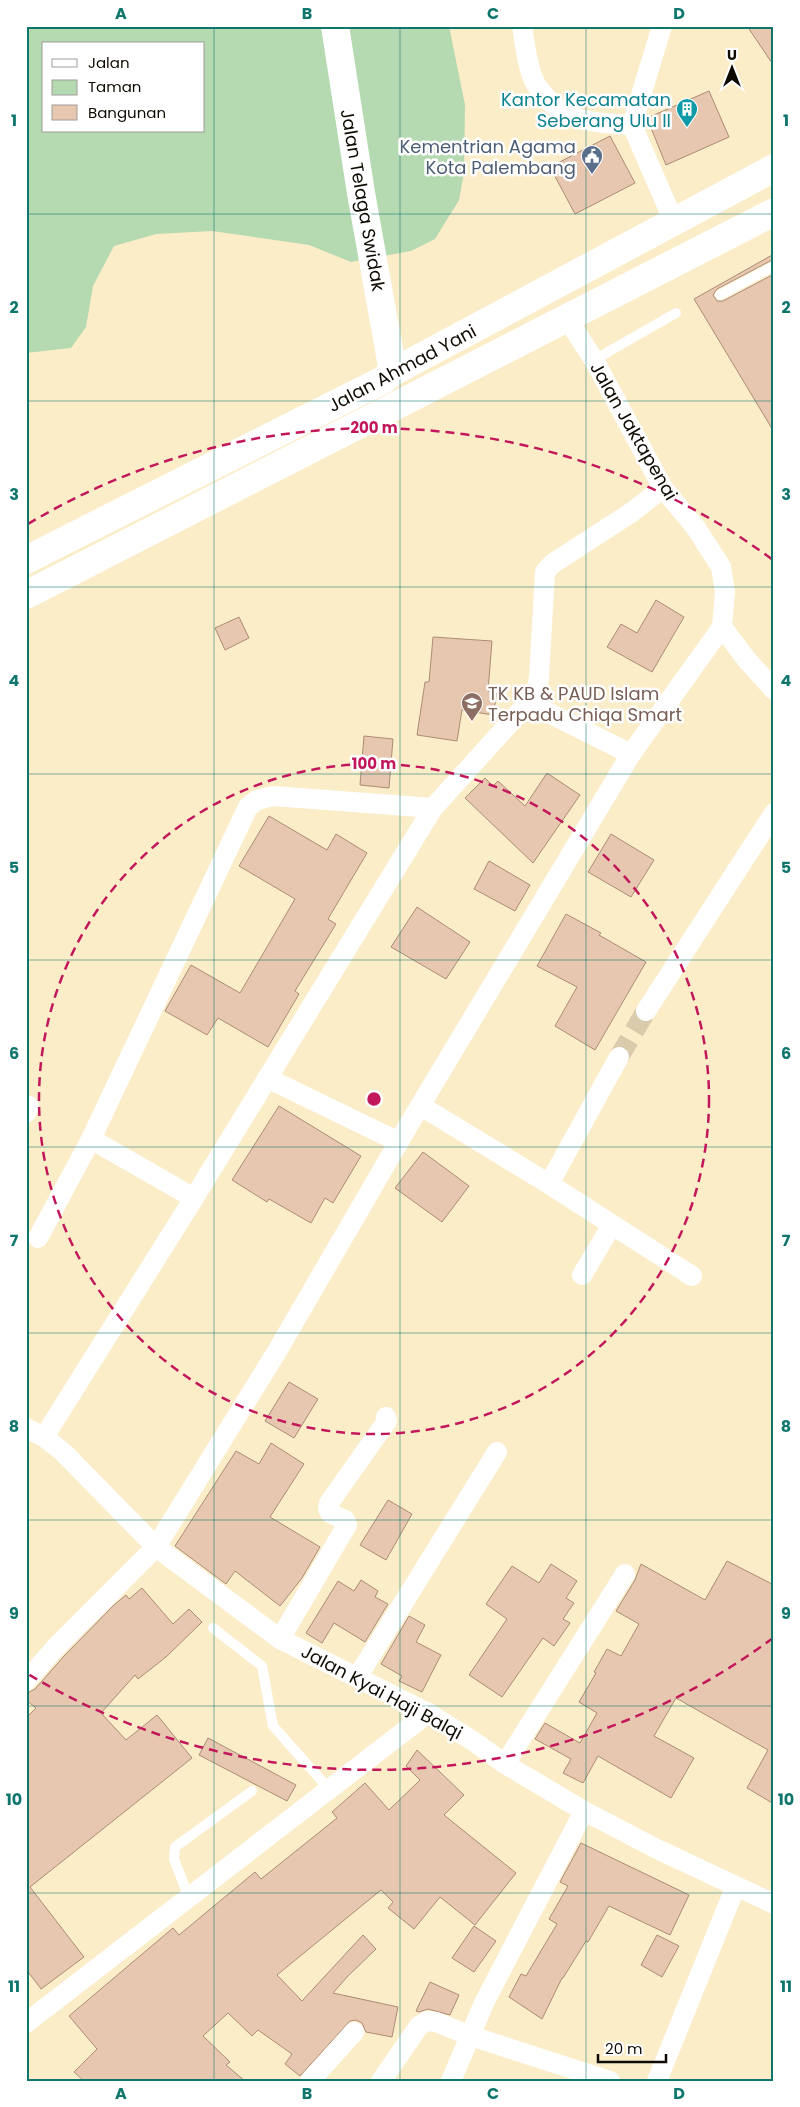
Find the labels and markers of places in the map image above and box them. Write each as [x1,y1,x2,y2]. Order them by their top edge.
place label: Kantor Kecamatan Seberang Ulu II [501,87,671,133]
building icon: Kantor Kecamatan Seberang Ulu II [675,97,699,128]
place label: Kementrian Agama Kota Palembang [399,134,576,180]
public building icon: Kementrian Agama Kota Palembang [580,144,604,175]
place label: TK KB & PAUD Islam Terpadu Chiqa Smart [488,681,682,727]
school or university icon: TK KB & PAUD Islam Terpadu Chiqa Smart [460,691,484,722]
centre of rings [365,1090,383,1108]

